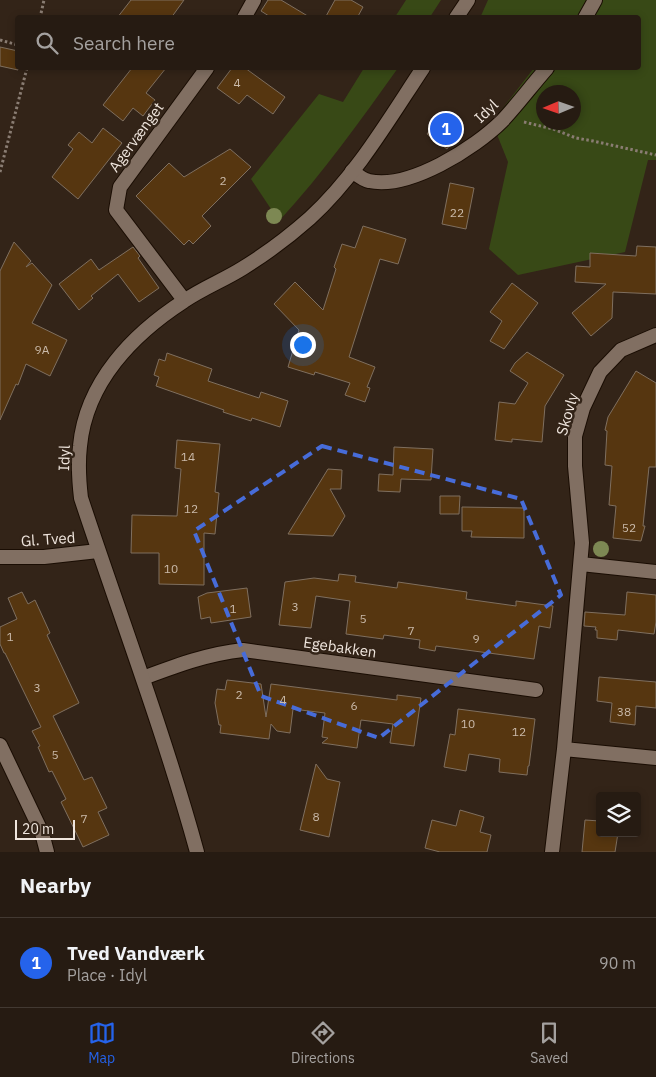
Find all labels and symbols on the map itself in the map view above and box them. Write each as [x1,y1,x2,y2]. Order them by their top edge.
house number: 4 [233,75,241,90]
north arrow [536,85,581,130]
street label: Idyl [470,95,502,127]
street label: Agervænget [104,98,168,176]
pin: 1 [430,110,462,148]
house number: 2 [219,173,227,188]
house number: 22 [450,205,464,220]
your location [290,332,316,358]
house number: 9A [35,342,50,357]
street label: Skovly [552,390,582,438]
street label: Idyl [54,445,74,471]
house number: 14 [181,449,195,464]
house number: 12 [184,501,198,516]
house number: 52 [622,520,636,535]
street label: Gl. Tved [20,528,76,550]
house number: 10 [164,561,178,576]
house number: 3 [291,599,299,614]
house number: 1 [229,601,237,616]
house number: 5 [359,611,367,626]
house number: 7 [407,623,415,638]
house number: 1 [6,629,14,644]
house number: 9 [472,631,480,646]
street label: Egebakken [302,632,378,662]
house number: 3 [33,680,41,695]
house number: 2 [235,687,243,702]
house number: 4 [279,692,287,707]
house number: 6 [350,698,358,713]
house number: 38 [617,704,631,719]
house number: 10 [461,716,475,731]
house number: 12 [512,724,526,739]
house number: 5 [51,747,59,762]
house number: 8 [312,809,320,824]
house number: 7 [80,811,88,826]
scale bar [15,817,75,840]

